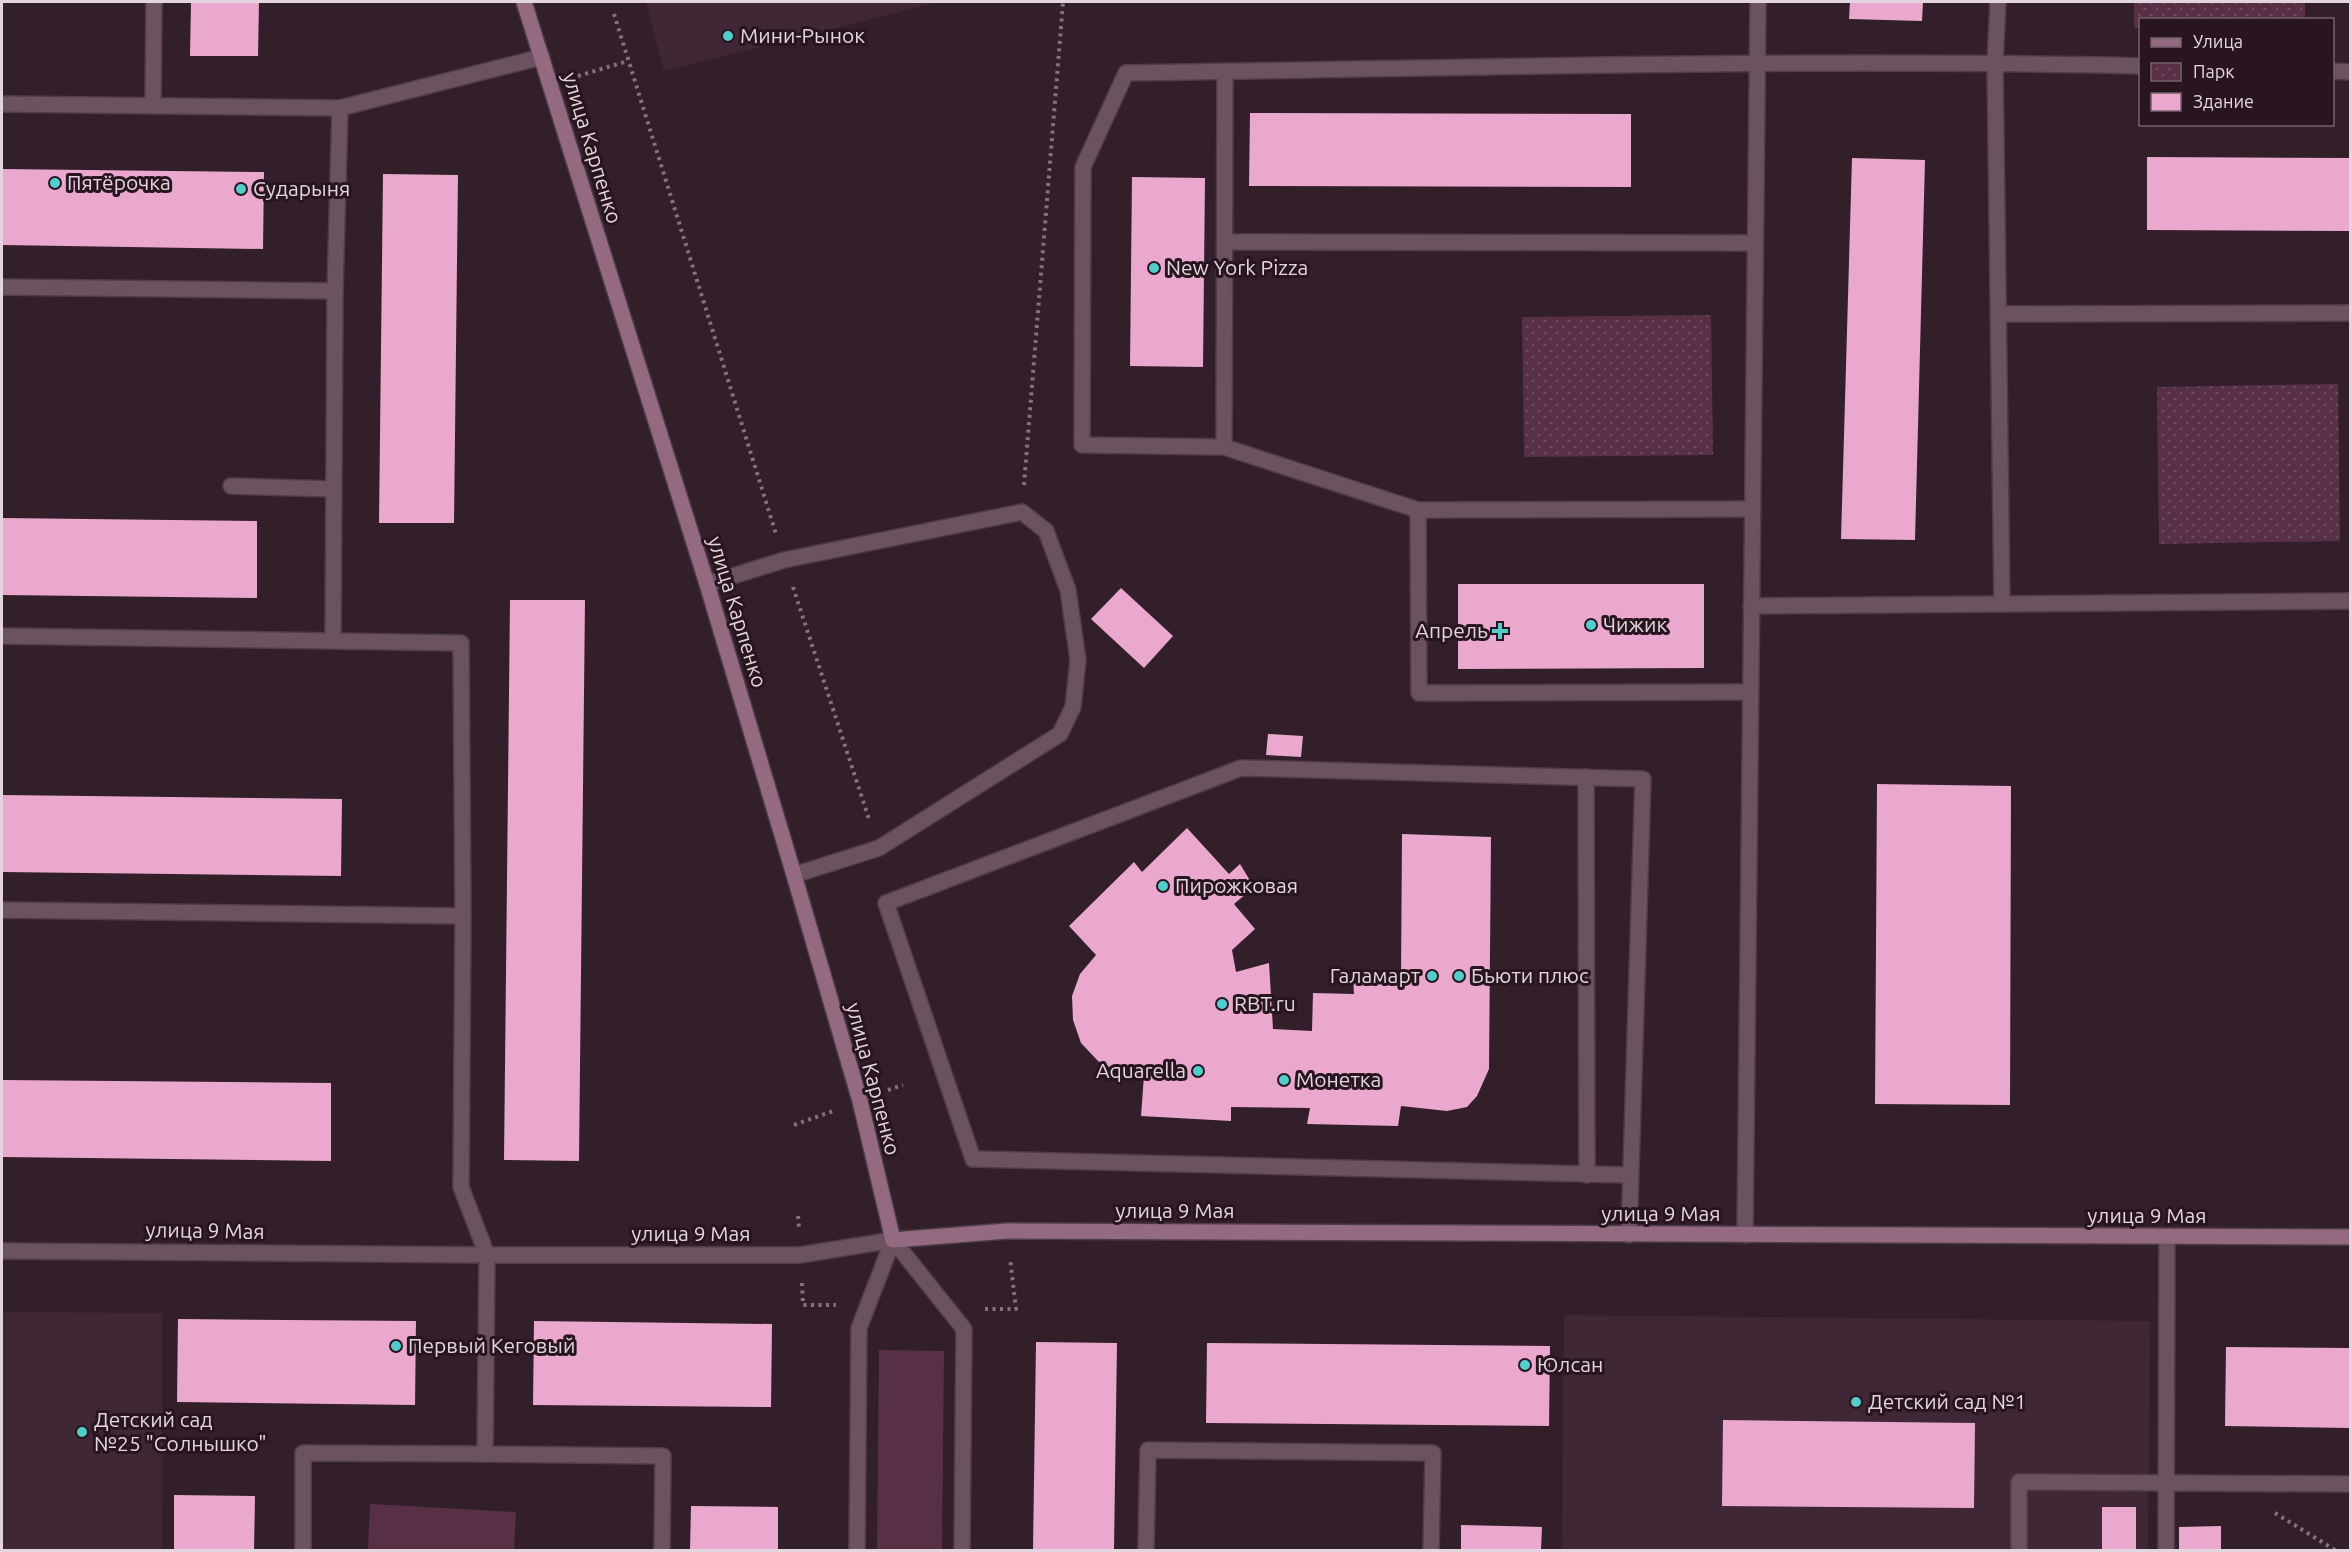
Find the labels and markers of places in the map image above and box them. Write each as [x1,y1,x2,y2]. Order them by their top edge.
place label: Мини-Рынок [740,23,865,47]
marker: Мини-Рынок [721,29,735,43]
place label: Пятёрочка [67,170,171,194]
marker: Пятёрочка [48,176,62,190]
place label: Cударыня [253,176,350,200]
marker: Cударыня [234,182,248,196]
place label: New York Pizza [1166,255,1308,279]
marker: New York Pizza [1147,261,1161,275]
place label: Чижик [1603,612,1667,636]
place label: Апрель [1415,618,1488,642]
marker: Чижик [1584,618,1598,632]
marker: Апрель [1493,624,1507,638]
place label: Пирожковая [1175,873,1298,897]
marker: Пирожковая [1156,879,1170,893]
place label: Галамарт [1330,963,1421,987]
place label: Бьюти плюс [1471,963,1589,987]
marker: Галамарт [1425,969,1439,983]
marker: Бьюти плюс [1452,969,1466,983]
place label: RBT.ru [1234,991,1296,1015]
marker: RBT.ru [1215,997,1229,1011]
place label: Aquarella [1096,1058,1186,1082]
marker: Aquarella [1191,1064,1205,1078]
place label: Монетка [1296,1067,1381,1091]
marker: Монетка [1277,1073,1291,1087]
place label: Первый Кеговый [408,1333,575,1357]
marker: Первый Кеговый [389,1339,403,1353]
place label: Юлсан [1537,1352,1603,1376]
marker: Юлсан [1518,1358,1532,1372]
place label: Детский сад №1 [1868,1389,2026,1413]
marker: Детский сад №1 [1849,1395,1863,1409]
place label: Детский сад №25 "Солнышко" [94,1407,267,1455]
marker: Детский сад №25 "Солнышко" [75,1425,89,1439]

